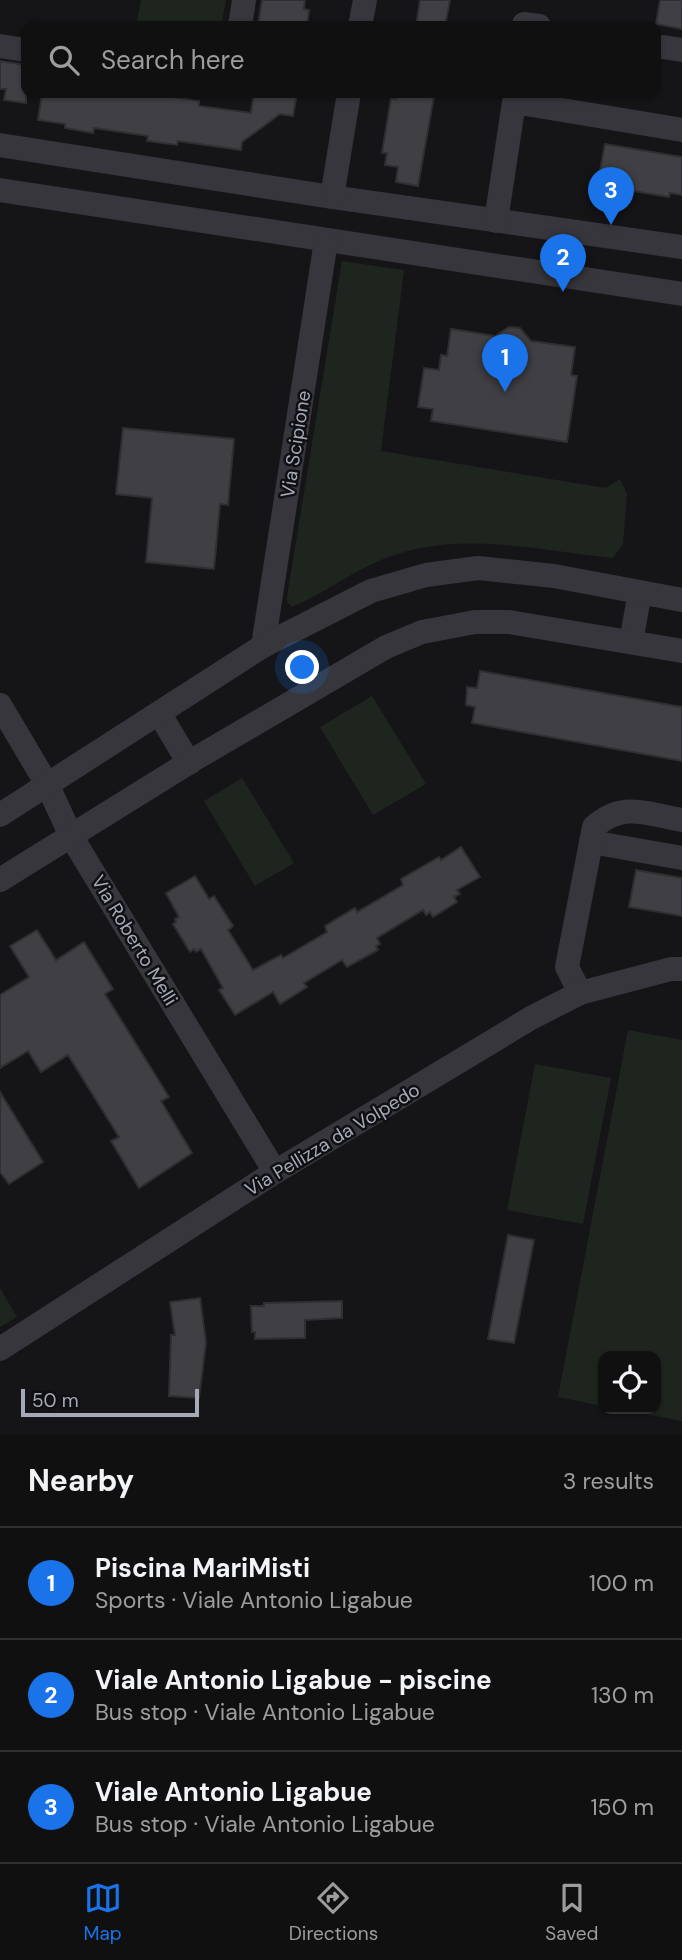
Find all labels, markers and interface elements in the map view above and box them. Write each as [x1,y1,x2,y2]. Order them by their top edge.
search box [21,21,661,98]
icon: search [45,41,83,79]
text: Search here [101,43,244,77]
pin: 3 [588,167,634,225]
pin: 2 [540,234,586,292]
pin: 1 [482,334,528,392]
street label: Via Scipione [275,389,316,500]
your location [285,650,319,684]
street label: Via Roberto Melli [86,871,183,1010]
street label: Via Pellizza da Volpedo [240,1077,424,1202]
map controls [598,1351,661,1414]
button: locate [598,1351,661,1414]
scale bar [21,1386,200,1418]
text: 50 m [32,1388,79,1413]
text: Nearby [28,1461,134,1500]
text: 3 results [563,1466,654,1496]
text: Piscina MariMisti [95,1551,310,1585]
text: 1 [47,1568,55,1598]
text: 100 m [589,1568,654,1598]
text: Sports · Viale Antonio Ligabue [95,1585,413,1615]
text: Viale Antonio Ligabue - piscine [95,1663,492,1697]
text: 2 [44,1680,58,1710]
text: 130 m [591,1680,654,1710]
text: Bus stop · Viale Antonio Ligabue [95,1697,435,1727]
text: Viale Antonio Ligabue [95,1775,372,1809]
text: 3 [44,1792,58,1822]
text: 150 m [590,1792,654,1822]
text: Bus stop · Viale Antonio Ligabue [95,1809,435,1839]
tab: Map [84,1879,122,1946]
tab: Directions [289,1879,378,1946]
tab: Saved [545,1879,598,1946]

